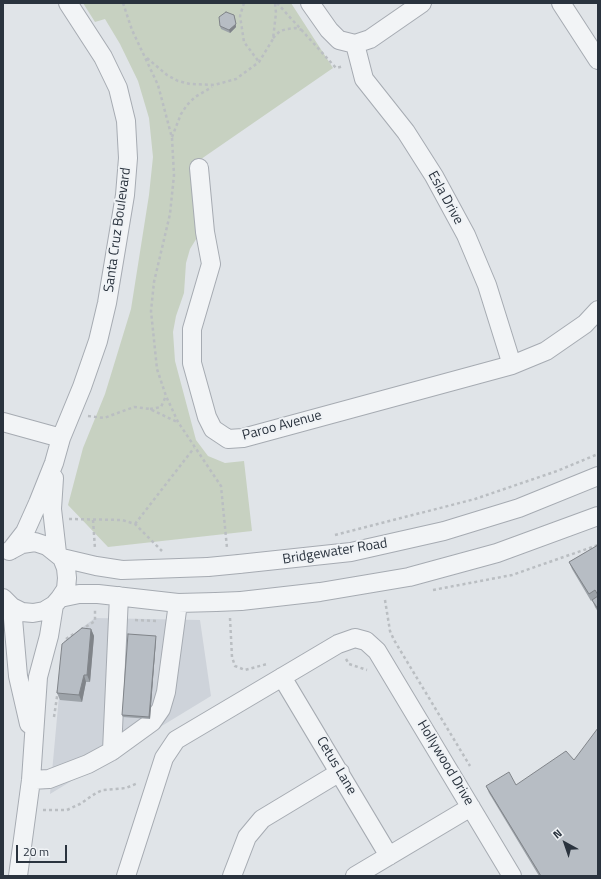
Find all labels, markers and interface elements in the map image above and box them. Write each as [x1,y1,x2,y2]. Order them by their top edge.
street label: Santa Cruz Boulevard [101,167,135,293]
street label: Esla Drive [424,168,466,228]
street label: Paroo Avenue [240,407,324,445]
street label: Bridgewater Road [281,535,389,569]
street label: Hollywood Drive [413,717,477,809]
street label: Cetus Lane [312,734,360,798]
north arrow [545,823,585,863]
text: N [549,825,565,842]
scale bar [18,837,69,863]
text: 20 m [23,842,49,861]

